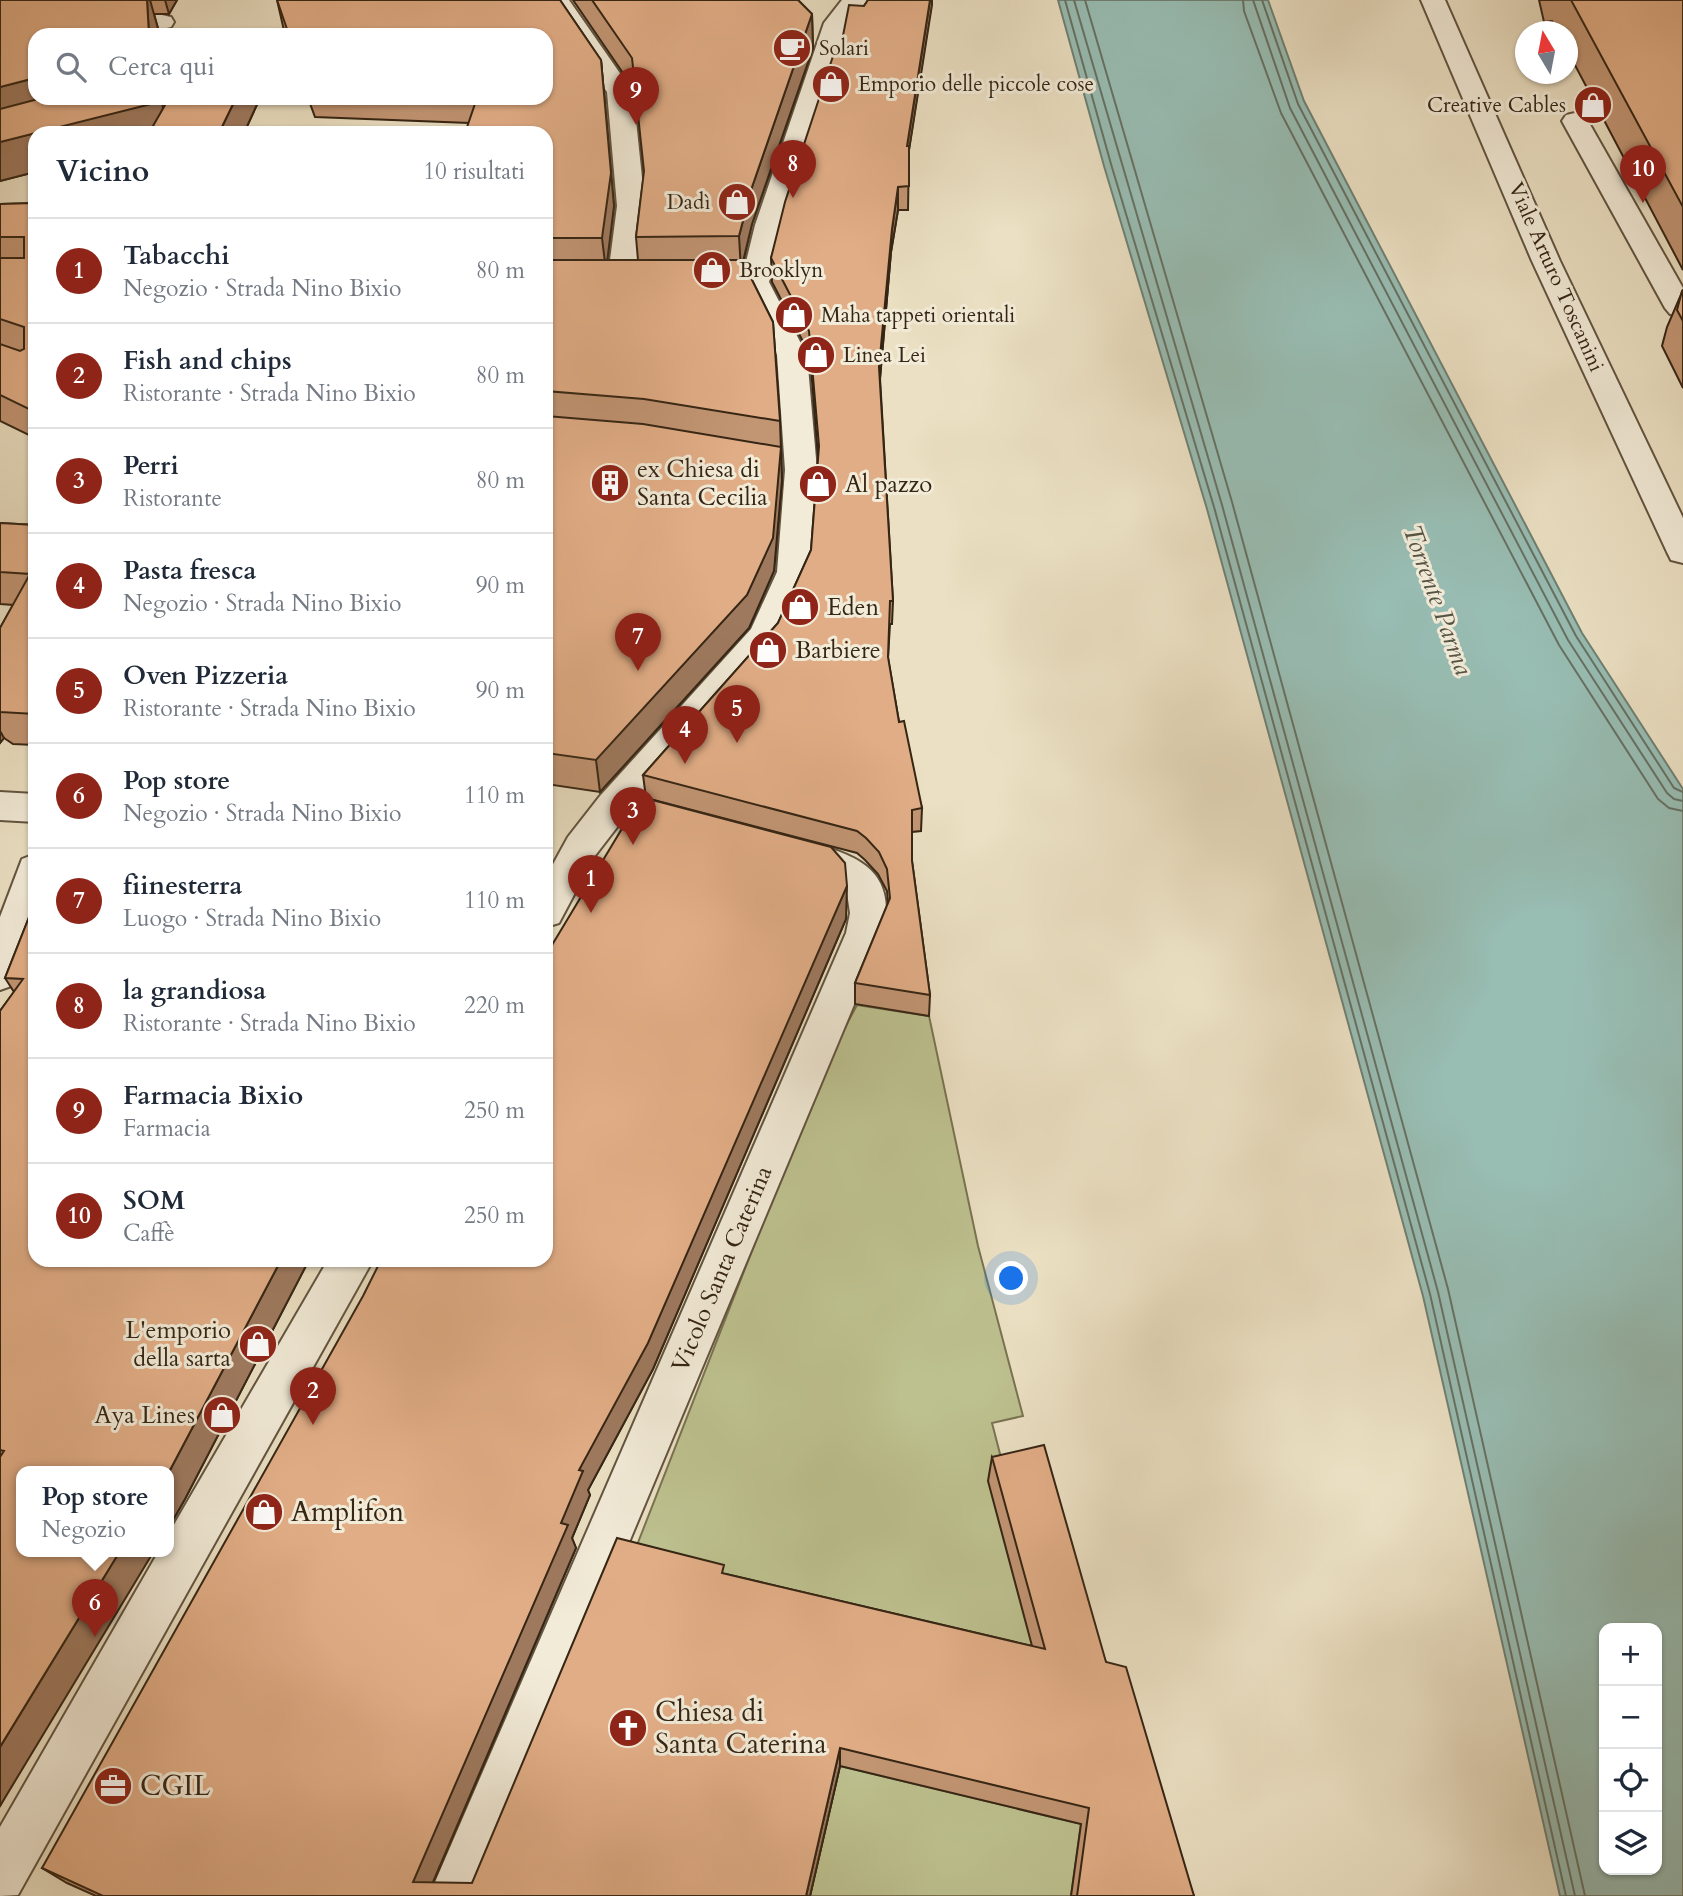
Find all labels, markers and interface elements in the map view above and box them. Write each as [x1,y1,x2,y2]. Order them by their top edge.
north arrow [1515,21,1578,84]
cafe icon: Solari [771,27,813,69]
search box [28,28,553,105]
place label: Solari [819,34,869,63]
icon: search [52,48,90,86]
text: Cerca qui [108,49,215,84]
shop icon: Emporio delle piccole cose [810,63,852,105]
pin: 9 [613,67,659,125]
place label: Emporio delle piccole cose [858,70,1094,99]
shop icon: Creative Cables [1572,84,1614,126]
place label: Creative Cables [1427,91,1566,120]
pin: 8 [770,140,816,198]
pin: 10 [1620,145,1666,203]
text: Vicino [56,151,149,192]
text: 10 risultati [423,156,525,187]
street label: Viale Arturo Toscanini [1501,178,1611,376]
shop icon: Dadì [716,181,758,223]
place label: Dadì [667,188,711,217]
text: Tabacchi [123,238,229,273]
shop icon: Brooklyn [691,249,733,291]
text: 1 [73,255,85,286]
text: 80 m [476,255,525,286]
place label: Brooklyn [739,256,823,285]
text: Negozio · Strada Nino Bixio [123,273,401,304]
shop icon: Maha tappeti orientali [773,294,815,336]
place label: Maha tappeti orientali [821,301,1015,330]
shop icon: Linea Lei [795,334,837,376]
place label: Linea Lei [843,341,926,370]
text: Fish and chips [123,343,292,378]
text: 2 [73,360,85,391]
text: 80 m [476,360,525,391]
text: Ristorante · Strada Nino Bixio [123,378,416,409]
text: Perri [123,448,179,483]
place label: ex Chiesa di Santa Cecilia [637,453,768,514]
building icon: ex Chiesa di Santa Cecilia [589,462,631,504]
shop icon: Al pazzo [797,463,839,505]
text: 3 [73,465,85,496]
text: 80 m [476,465,525,496]
place label: Al pazzo [845,468,932,501]
text: Ristorante [123,483,222,514]
water label: Torrente Parma [1395,520,1482,680]
text: Pasta fresca [123,553,256,588]
text: 4 [73,570,85,601]
text: 90 m [476,570,525,601]
shop icon: Eden [779,586,821,628]
text: Negozio · Strada Nino Bixio [123,588,401,619]
place label: Eden [827,591,879,624]
pin: 7 [615,613,661,671]
shop icon: Barbiere [747,629,789,671]
place label: Barbiere [795,634,881,667]
text: Oven Pizzeria [123,658,288,693]
text: 5 [73,675,85,706]
text: 90 m [476,675,525,706]
pin: 5 [714,685,760,743]
text: Ristorante · Strada Nino Bixio [123,693,416,724]
pin: 4 [662,706,708,764]
text: Pop store [123,763,230,798]
text: 6 [73,780,85,811]
text: 110 m [464,780,525,811]
pin: 3 [610,787,656,845]
text: Negozio · Strada Nino Bixio [123,798,401,829]
pin: 1 [568,855,614,913]
text: fiinesterra [123,868,242,903]
text: 7 [73,885,85,916]
text: 110 m [464,885,525,916]
text: Luogo · Strada Nino Bixio [123,903,381,934]
text: la grandiosa [123,973,266,1008]
text: 8 [73,990,85,1021]
text: 220 m [464,990,525,1021]
text: Ristorante · Strada Nino Bixio [123,1008,416,1039]
text: Farmacia Bixio [123,1078,303,1113]
text: 9 [73,1095,85,1126]
text: 250 m [464,1095,525,1126]
text: Farmacia [123,1113,211,1144]
street label: Vicolo Santa Caterina [664,1160,781,1377]
text: SOM [123,1183,185,1218]
text: 10 [67,1200,91,1231]
text: 250 m [464,1200,525,1231]
text: Caffè [123,1218,175,1249]
your location [994,1261,1028,1295]
place label: L'emporio della sarta [126,1314,232,1375]
shop icon: L'emporio della sarta [237,1323,279,1365]
pin: 2 [290,1367,336,1425]
shop icon: Aya Lines [201,1394,243,1436]
place label: Aya Lines [95,1399,195,1432]
popup [16,1466,174,1557]
text: Pop store [41,1479,149,1514]
shop icon: Amplifon [243,1491,285,1533]
place label: Amplifon [291,1493,404,1531]
text: Negozio [41,1514,126,1545]
pin: 6 [72,1579,118,1637]
map controls [1599,1623,1662,1875]
button: + [1599,1623,1662,1686]
button: − [1599,1686,1662,1749]
place label: Chiesa di Santa Caterina [655,1693,827,1763]
church icon: Chiesa di Santa Caterina [607,1707,649,1749]
button: locate [1599,1749,1662,1812]
office icon: CGIL [92,1765,134,1807]
place label: CGIL [140,1767,210,1805]
button: layers [1599,1812,1662,1875]

